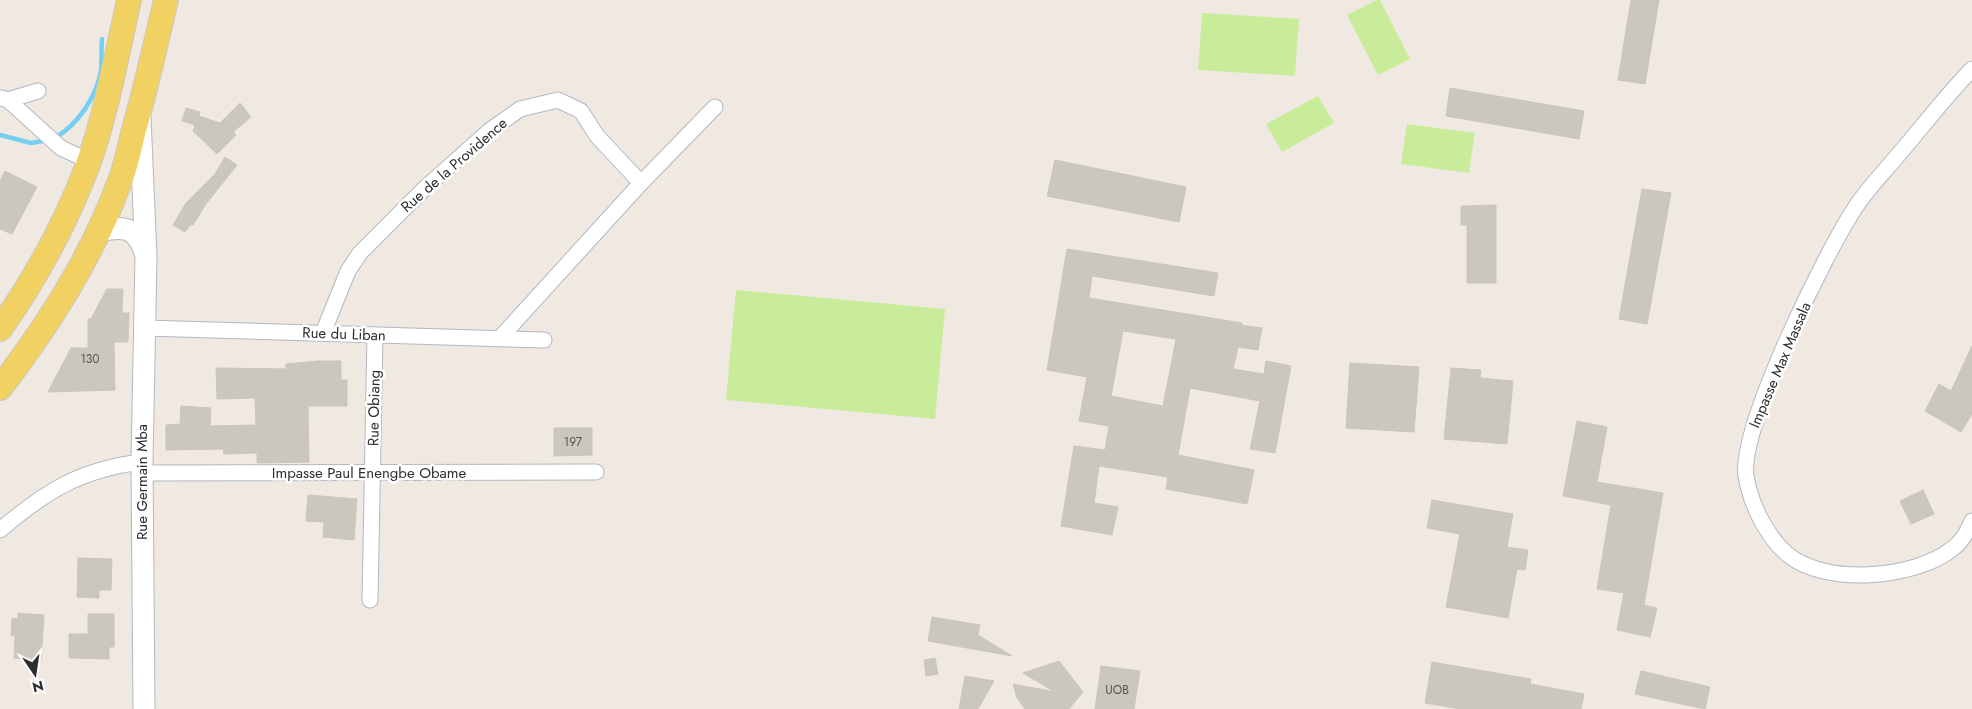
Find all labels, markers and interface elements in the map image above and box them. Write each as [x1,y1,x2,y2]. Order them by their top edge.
street label: Rue de la Providence [396,112,512,218]
street label: Impasse Max Massala [1744,299,1816,431]
street label: Rue du Liban [302,322,386,346]
house number: 130 [80,350,100,368]
street label: Rue Obiang [362,370,386,446]
street label: Rue Germain Mba [131,424,153,540]
house number: 197 [564,433,583,451]
street label: Impasse Paul Enengbe Obame [272,462,466,484]
north arrow [10,649,60,699]
text: N [30,676,46,698]
house number: UOB [1105,681,1129,699]

